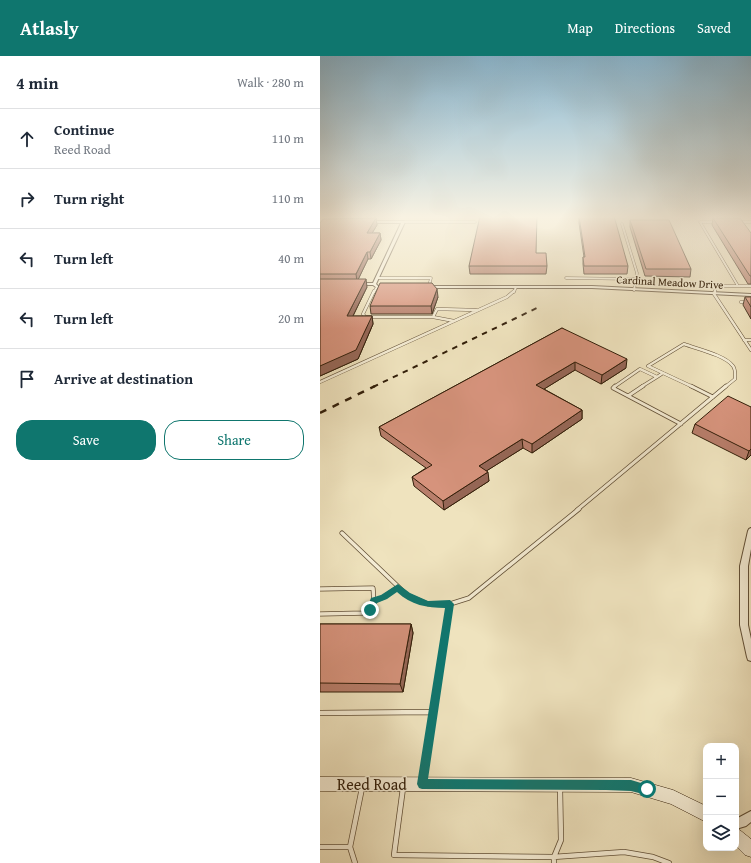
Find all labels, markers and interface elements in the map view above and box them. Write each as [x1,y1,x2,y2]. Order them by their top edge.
text: Atlasly [20,14,79,42]
text: Map [567,18,593,38]
text: Directions [615,18,675,38]
text: Saved [697,18,731,38]
text: 4 min [16,70,58,95]
text: Walk · 280 m [237,73,304,92]
text: Continue [54,119,115,140]
icon: ahead [16,128,38,150]
text: 110 m [272,129,304,148]
text: Reed Road [54,140,111,159]
icon: right [16,188,38,210]
text: Turn right [54,188,125,209]
text: 110 m [272,189,304,208]
icon: left [16,248,38,270]
text: Turn left [54,248,113,269]
text: 40 m [278,249,304,268]
street label: Cardinal Meadow Drive [616,271,724,293]
icon: left [16,308,38,330]
text: Turn left [54,308,113,329]
text: 20 m [278,309,304,328]
icon: arrive [16,368,38,390]
text: Arrive at destination [54,368,193,389]
button: Save [16,420,156,460]
button: Share [164,420,304,460]
route end [361,601,379,619]
map controls [703,743,739,851]
button: + [703,743,739,779]
street label: Reed Road [337,772,407,796]
button: − [703,779,739,815]
route start [638,780,656,798]
button: layers [703,815,739,851]

